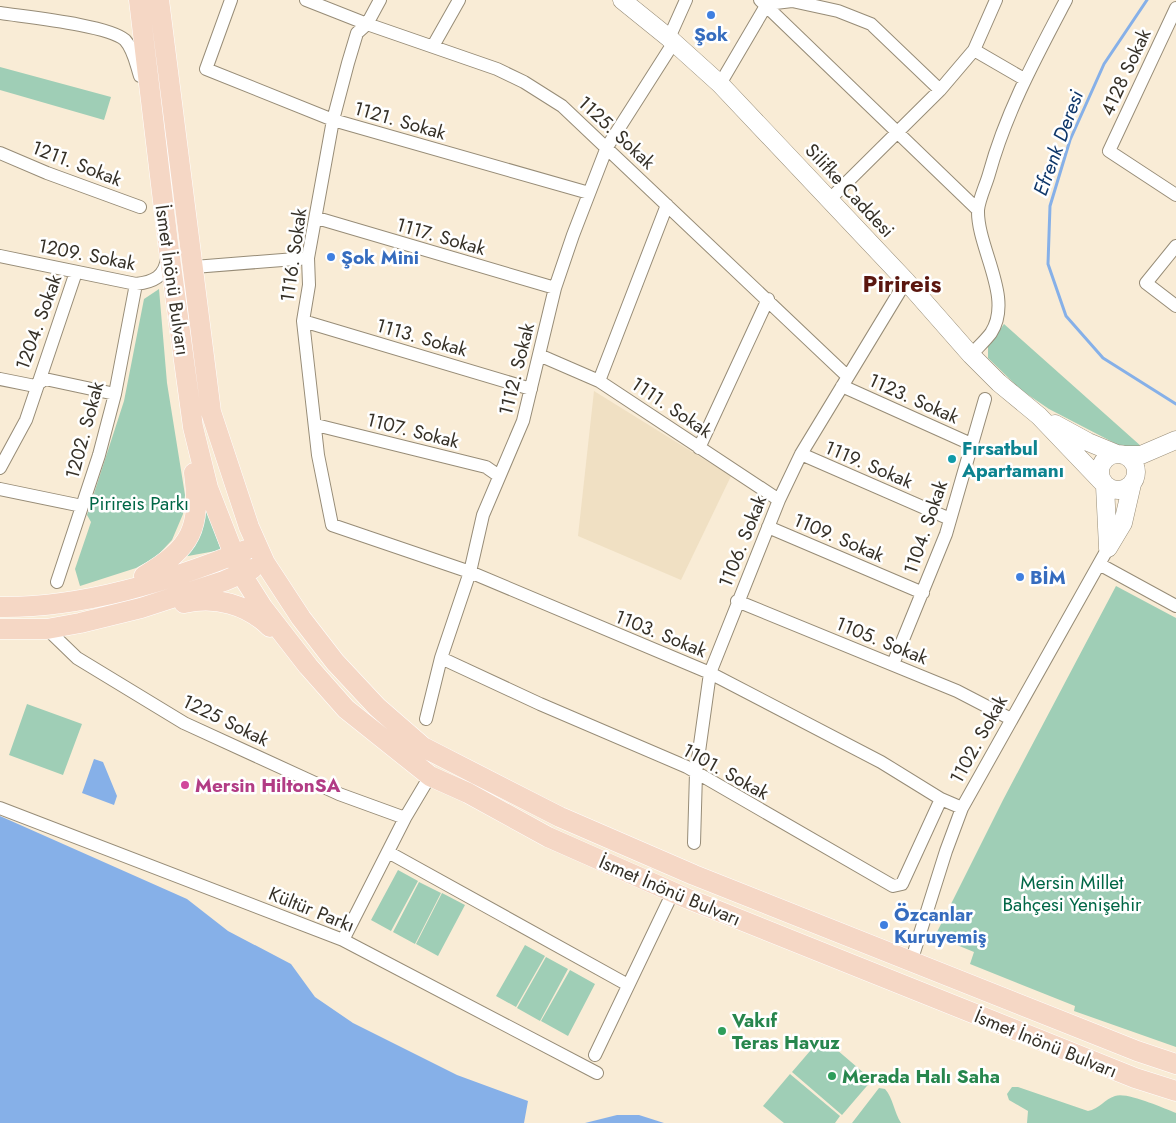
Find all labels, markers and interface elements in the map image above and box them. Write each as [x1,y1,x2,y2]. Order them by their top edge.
marker: Şok [705,9,717,21]
place label: Şok [694,21,728,48]
street label: 4128 Sokak [1094,24,1158,120]
water label: Efrenk Deresi [1026,86,1091,200]
street label: 1125. Sokak [572,90,662,176]
street label: 1121. Sokak [351,94,450,147]
street label: 1211. Sokak [28,134,126,193]
street label: Silifke Caddesi [799,137,900,243]
street label: İsmet İnönü Bulvarı [149,203,196,357]
street label: 1116. Sokak [274,206,314,304]
street label: 1117. Sokak [393,211,489,262]
street label: 1209. Sokak [36,232,138,277]
place label: Şok Mini [341,244,419,271]
marker: Şok Mini [325,251,337,263]
district label: Pirireis [863,266,941,301]
street label: 1204. Sokak [9,270,68,374]
street label: 1113. Sokak [373,312,471,364]
street label: 1112. Sokak [492,319,541,418]
street label: 1123. Sokak [864,367,964,431]
street label: 1111. Sokak [626,370,718,445]
street label: 1202. Sokak [59,378,111,482]
street label: 1107. Sokak [364,406,463,455]
street label: 1119. Sokak [821,434,918,495]
place label: Fırsatbul Apartamanı [961,435,1064,484]
marker: Fırsatbul Apartamanı [946,453,958,465]
street label: 1104. Sokak [897,476,954,578]
park label: Pirireis Parkı [89,490,189,517]
street label: 1106. Sokak [712,490,773,591]
street label: 1109. Sokak [789,506,889,569]
place label: BİM [1030,564,1066,591]
marker: BİM [1014,571,1026,583]
street label: 1103. Sokak [611,603,711,664]
street label: 1105. Sokak [832,610,933,671]
street label: 1225 Sokak [178,688,274,753]
street label: 1102. Sokak [943,690,1014,788]
street label: 1101. Sokak [678,737,774,807]
place label: Mersin HiltonSA [195,772,341,799]
marker: Mersin HiltonSA [179,779,191,791]
street label: İsmet İnönü Bulvarı [595,848,745,933]
park label: Mersin Millet Bahçesi Yenişehir [1002,869,1142,918]
street label: Kültür Parkı [265,880,359,939]
place label: Özcanlar Kuruyemiş [894,901,987,950]
marker: Özcanlar Kuruyemiş [878,919,890,931]
street label: İsmet İnönü Bulvarı [970,1003,1121,1084]
place label: Vakıf Teras Havuz [731,1007,840,1056]
marker: Vakıf Teras Havuz [716,1025,728,1037]
place label: Merada Halı Saha [842,1063,1000,1090]
marker: Merada Halı Saha [826,1070,838,1082]

